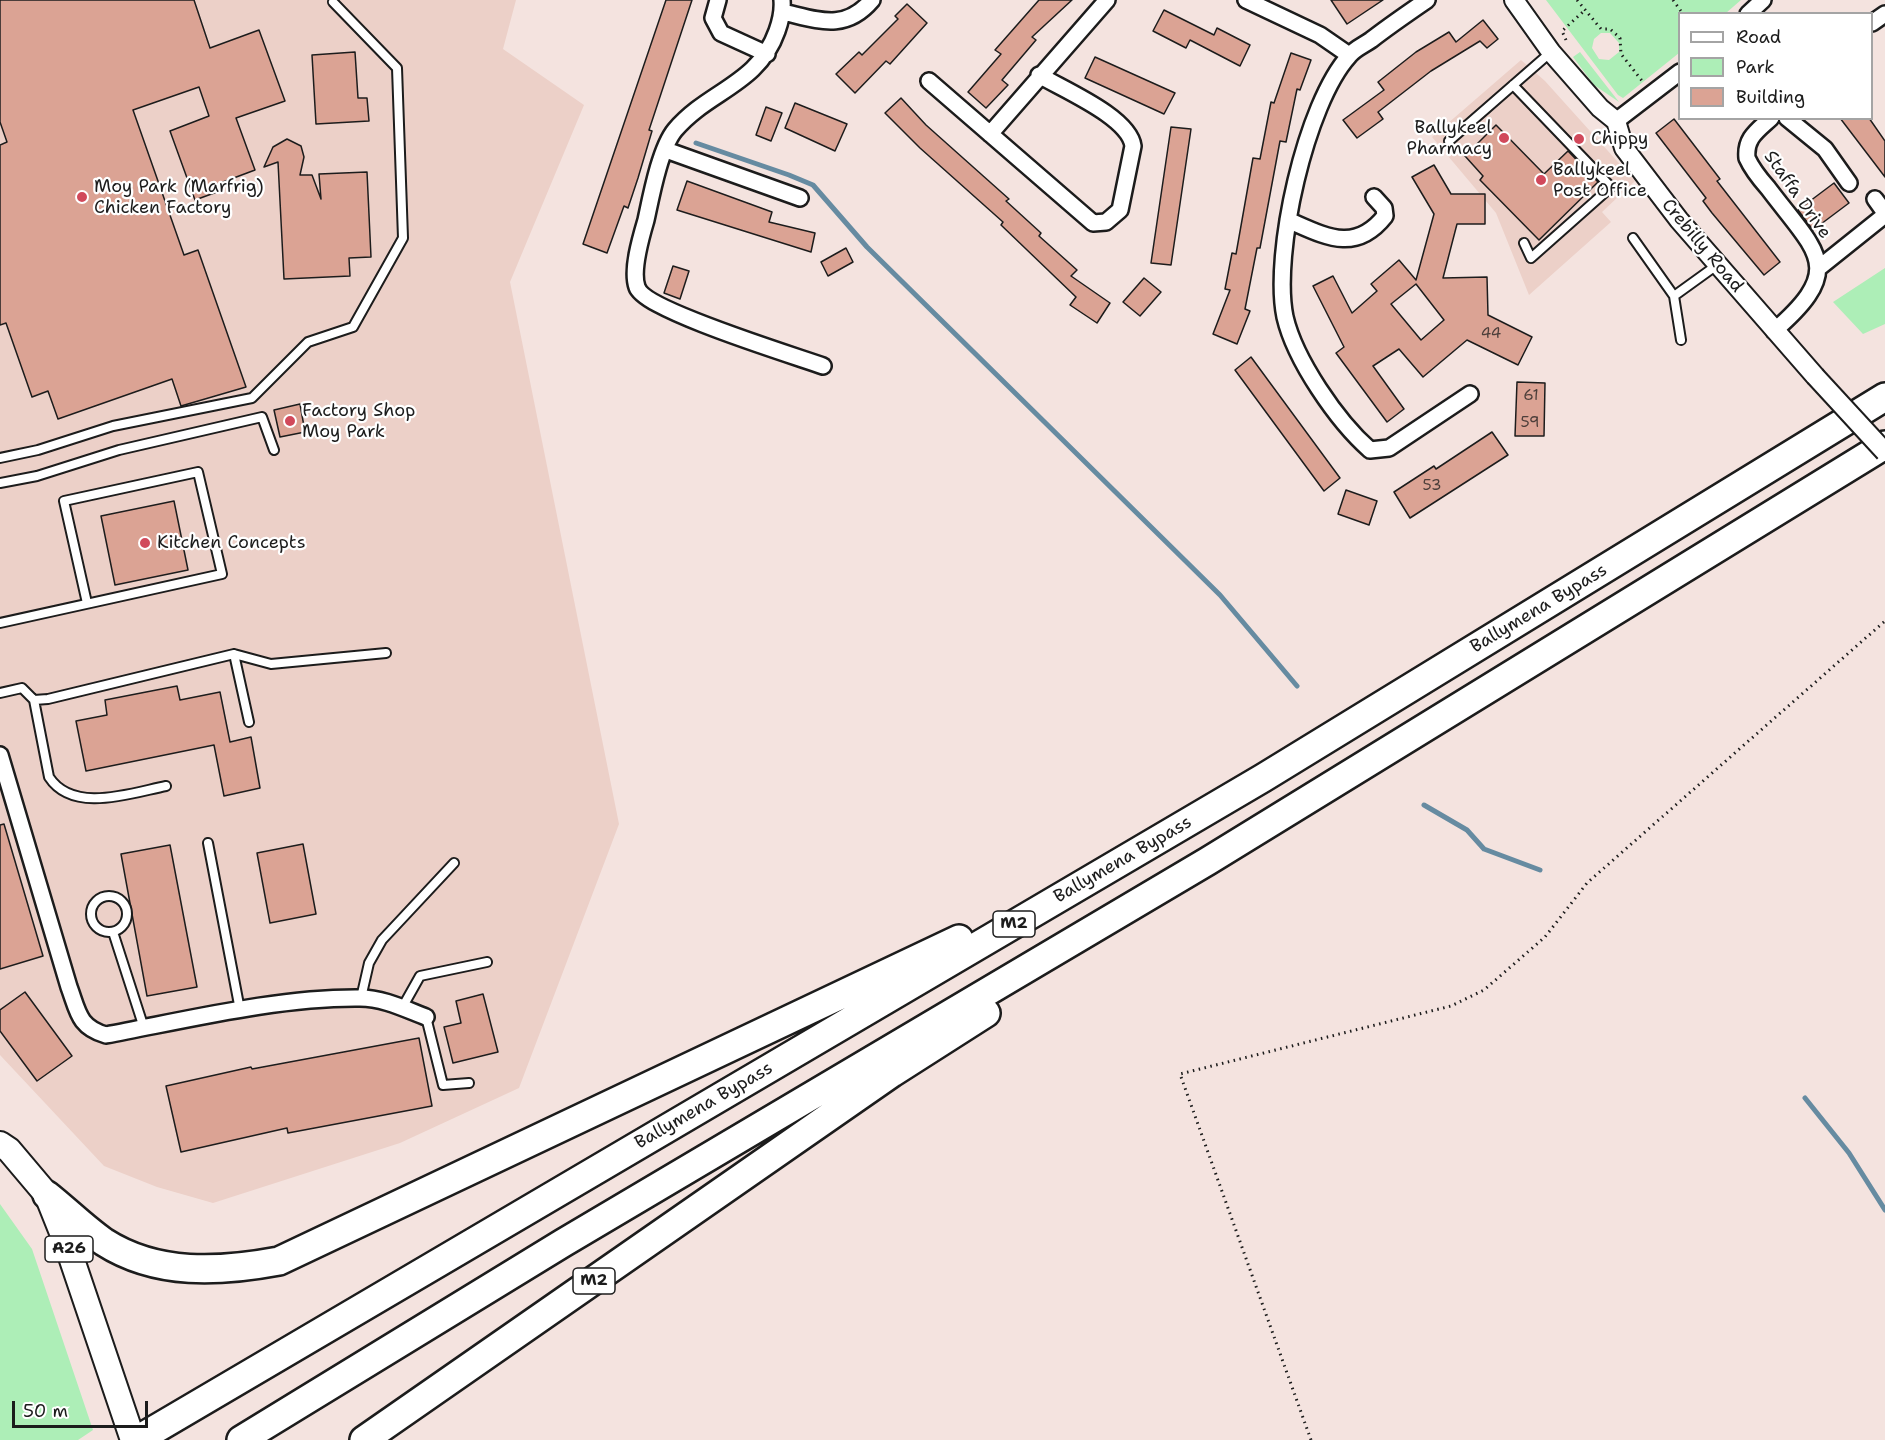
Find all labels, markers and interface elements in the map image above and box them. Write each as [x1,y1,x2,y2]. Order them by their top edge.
legend [1678,12,1873,120]
text: Road [1736,25,1781,49]
text: Park [1736,55,1775,79]
text: Building [1736,85,1805,109]
place label: Ballykeel Pharmacy [1406,117,1492,160]
place label: Chippy [1591,128,1648,150]
marker: Ballykeel Pharmacy [1497,131,1511,145]
marker: Chippy [1572,132,1586,146]
street label: Staffa Drive [1759,147,1835,243]
place label: Ballykeel Post Office [1553,159,1647,201]
marker: Ballykeel Post Office [1534,173,1548,187]
place label: Moy Park (Marfrig) Chicken Factory [94,176,264,219]
marker: Moy Park (Marfrig) Chicken Factory [75,190,89,204]
street label: Crebilly Road [1657,195,1747,297]
house number: 44 [1481,325,1501,343]
house number: 61 [1523,387,1539,405]
place label: Factory Shop Moy Park [302,400,415,442]
marker: Factory Shop Moy Park [283,414,297,428]
house number: 59 [1521,414,1539,432]
house number: 53 [1423,477,1441,495]
place label: Kitchen Concepts [157,532,306,554]
marker: Kitchen Concepts [138,536,152,550]
street label: Ballymena Bypass [1467,560,1611,658]
street label: Ballymena Bypass [1050,812,1196,908]
road number: M2 [993,911,1035,937]
street label: Ballymena Bypass [631,1058,777,1154]
road number: A26 [45,1236,93,1262]
road number: M2 [573,1268,615,1294]
scale bar [15,1389,152,1427]
text: 50 m [23,1399,68,1423]

